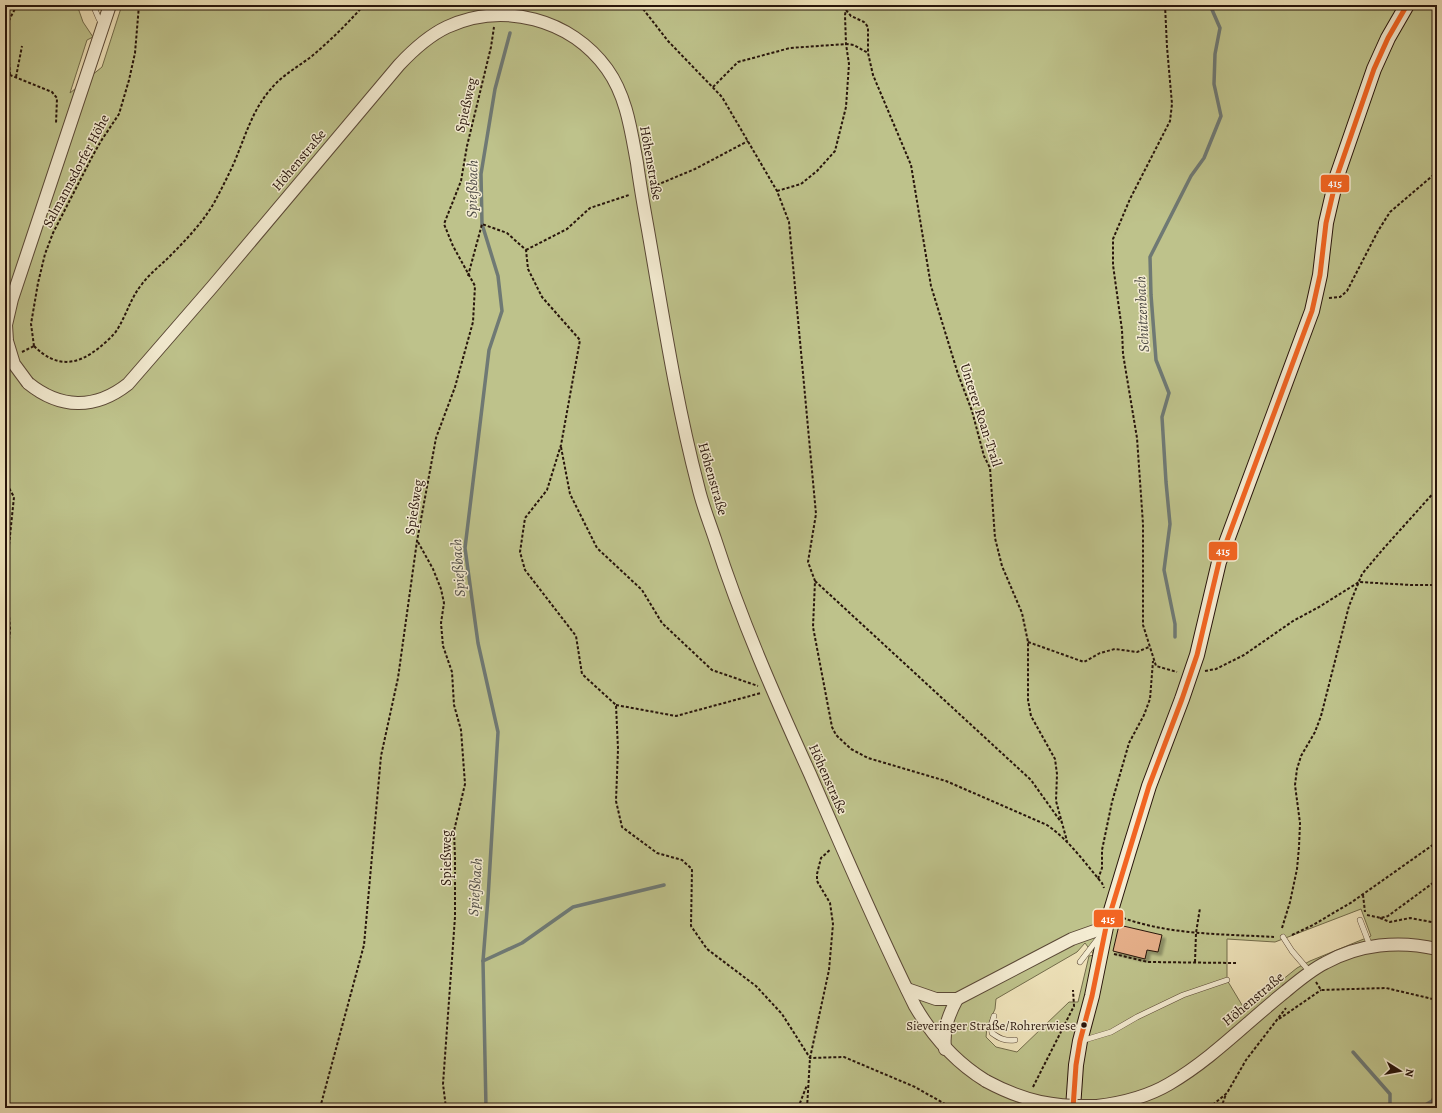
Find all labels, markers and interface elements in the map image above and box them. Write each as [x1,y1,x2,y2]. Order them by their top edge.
street label: Spießweg [450,76,482,134]
street label: Salmannsdorfer Höhe [38,111,114,231]
street label: Höhenstraße [635,124,667,202]
street label: Höhenstraße [268,125,330,195]
water label: Spießbach [461,160,483,218]
line badge: 415 [1320,174,1350,193]
text: 415 [1328,176,1342,191]
water label: Schützenbach [1130,275,1154,353]
street label: Unterer Roan-Trail [955,361,1007,470]
street label: Höhenstraße [694,440,732,518]
street label: Spießweg [400,478,428,536]
water label: Spießbach [446,538,470,598]
line badge: 415 [1208,541,1238,561]
text: 415 [1216,544,1230,559]
street label: Höhenstraße [804,741,852,817]
street label: Spießweg [437,830,456,886]
water label: Spießbach [463,857,487,917]
line badge: 415 [1093,909,1124,928]
text: 415 [1101,912,1115,927]
street label: Höhenstraße [1218,968,1288,1030]
place label: Sieveringer Straße/Rohrerwiese [906,1017,1076,1034]
marker: Sieveringer Straße/Rohrerwiese [1079,1020,1089,1030]
north arrow [1380,1051,1420,1091]
text: N [1401,1067,1417,1078]

